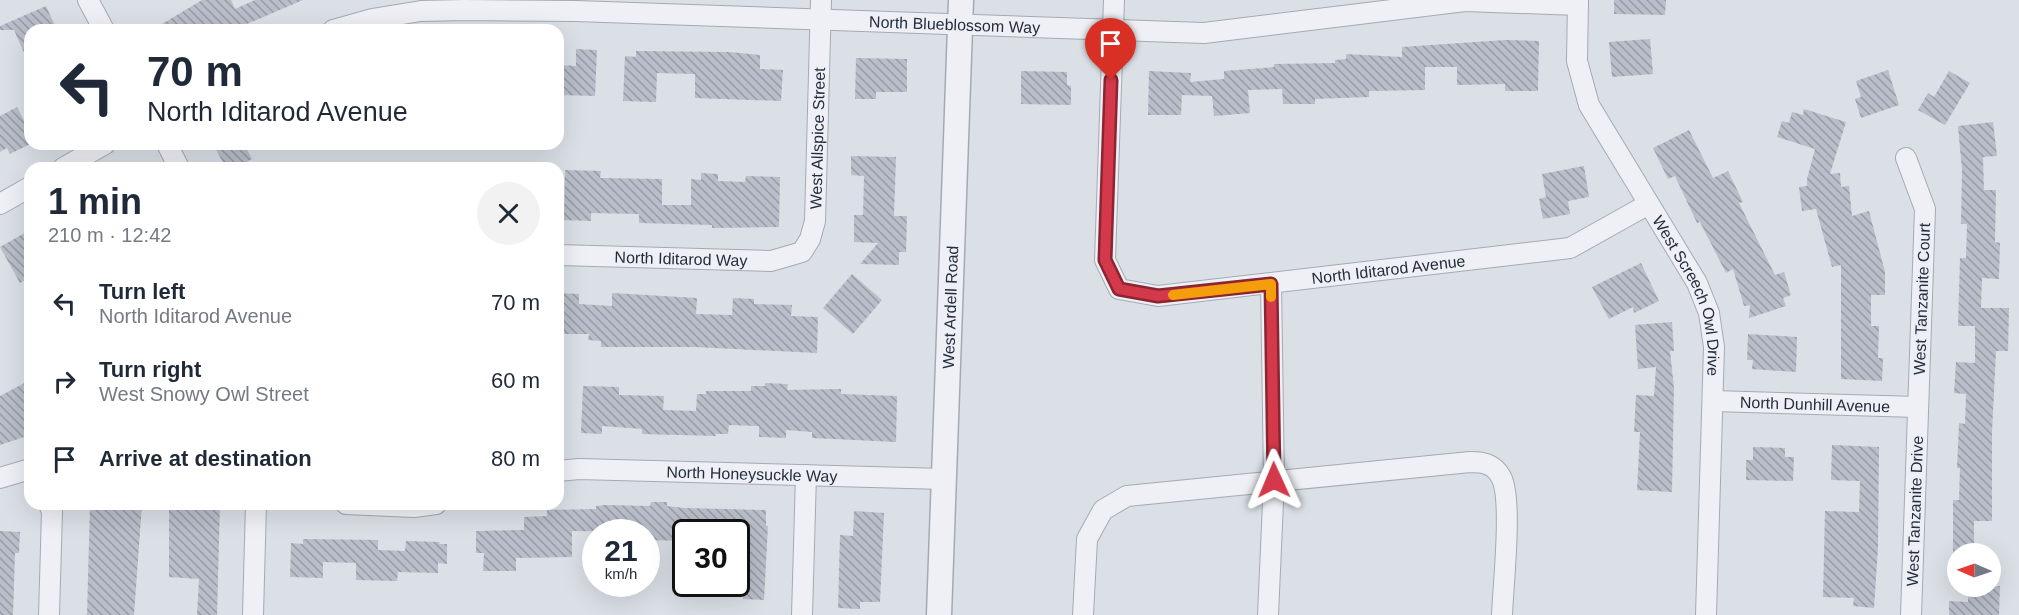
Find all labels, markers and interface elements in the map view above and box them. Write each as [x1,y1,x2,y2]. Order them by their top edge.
street label: North Blueblossom Way [869,13,1040,36]
pin [1085,18,1136,80]
icon: arrive [1094,27,1127,60]
icon: left [48,48,126,126]
text: 70 m [147,48,243,95]
street label: West Allspice Street [807,67,828,210]
text: North Iditarod Avenue [147,97,408,127]
text: 1 min [48,181,142,222]
button: close [477,182,540,245]
street label: West Screech Owl Drive [1650,212,1723,376]
street label: West Tanzanite Court [1911,222,1933,375]
text: 210 m · 12:42 [48,224,171,246]
street label: West Ardell Road [939,245,961,369]
street label: North Iditarod Way [614,248,748,269]
street label: North Iditarod Avenue [1311,252,1466,287]
text: Turn left [99,279,185,304]
icon: left [48,287,81,320]
text: 70 m [491,290,540,315]
text: North Iditarod Avenue [99,305,292,327]
text: Turn right [99,357,201,382]
icon: right [48,365,81,398]
text: 60 m [491,368,540,393]
text: West Snowy Owl Street [99,383,309,405]
street label: North Dunhill Avenue [1740,393,1890,415]
street label: West Tanzanite Drive [1904,435,1926,587]
icon: arrive [48,443,81,476]
text: Arrive at destination [99,446,312,471]
text: 80 m [491,446,540,471]
position arrow [1242,448,1306,512]
street label: North Honeysuckle Way [666,463,838,485]
speed limit sign: 30 [672,519,750,597]
text: 21 [604,534,638,567]
north arrow [1947,543,2001,597]
map controls [1947,543,2001,597]
text: km/h [605,565,637,582]

